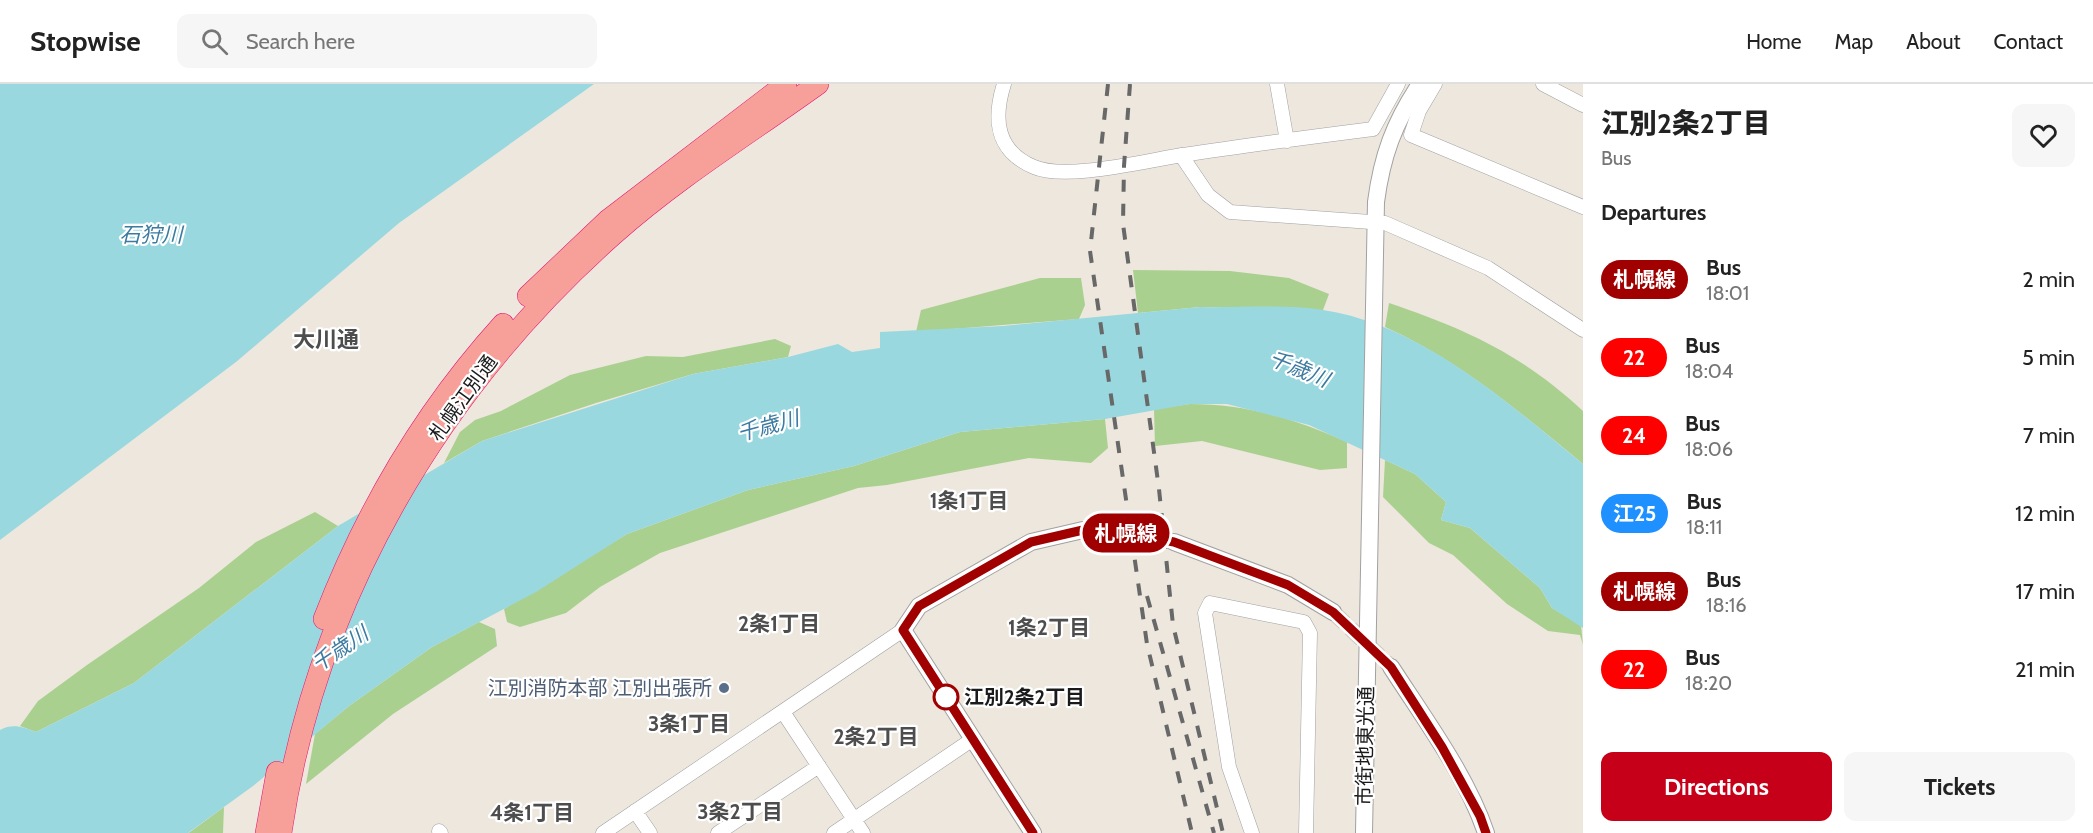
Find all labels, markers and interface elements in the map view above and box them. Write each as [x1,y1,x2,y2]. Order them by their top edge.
search box [177,14,597,68]
text: Stopwise [30,24,141,58]
icon: search [198,25,231,58]
text: Search here [246,28,355,55]
text: Home [1746,29,1802,54]
text: Map [1835,29,1873,54]
text: About [1906,29,1960,54]
text: Contact [1993,29,2063,54]
button: heart [2012,104,2075,167]
text: 江別2条2丁目 [1601,106,1771,140]
text: Bus [1601,146,1632,170]
text: Departures [1601,199,1706,226]
water label: 石狩川 [120,222,184,247]
text: Bus [1706,254,1741,281]
text: 2 min [2022,266,2075,293]
text: 札幌線 [1613,267,1676,292]
text: 18:01 [1706,281,1749,305]
district label: 大川通 [293,326,359,353]
text: Bus [1685,332,1720,359]
text: 5 min [2022,344,2075,371]
water label: 千歳川 [1265,345,1335,393]
text: 22 [1623,345,1645,370]
street label: 札幌江別通 [424,350,502,446]
text: 18:04 [1685,359,1733,383]
water label: 千歳川 [734,405,803,446]
text: Bus [1685,410,1720,437]
text: 7 min [2023,422,2075,449]
text: 24 [1622,423,1646,448]
text: 18:06 [1685,437,1733,461]
district label: 1条1丁目 [930,488,1008,513]
text: Bus [1686,488,1721,515]
text: 12 min [2015,500,2075,527]
text: 江25 [1613,501,1656,526]
line badge: 札幌線 [1092,514,1160,552]
text: 18:11 [1686,515,1722,539]
text: 札幌線 [1095,521,1158,546]
text: Bus [1706,566,1741,593]
text: 17 min [2016,578,2075,605]
text: 札幌線 [1613,579,1676,604]
text: 18:16 [1706,593,1747,617]
district label: 2条1丁目 [738,611,820,636]
district label: 1条2丁目 [1008,615,1090,640]
water label: 千歳川 [307,619,374,677]
text: Bus [1685,644,1720,671]
text: 21 min [2015,656,2075,683]
text: 22 [1623,657,1645,682]
text: 18:20 [1685,671,1732,695]
place label: 江別消防本部 江別出張所 [488,676,712,700]
marker: 江別消防本部 江別出張所 [717,681,731,695]
marker: 江別2条2丁目 [933,684,959,710]
place label: 江別2条2丁目 [964,685,1085,709]
street label: 市街地東光通 [1352,686,1378,806]
district label: 3条1丁目 [648,711,730,736]
district label: 2条2丁目 [833,724,919,749]
button: Directions [1601,752,1832,821]
button: Tickets [1844,752,2075,821]
district label: 3条2丁目 [697,799,783,824]
district label: 4条1丁目 [490,800,574,825]

